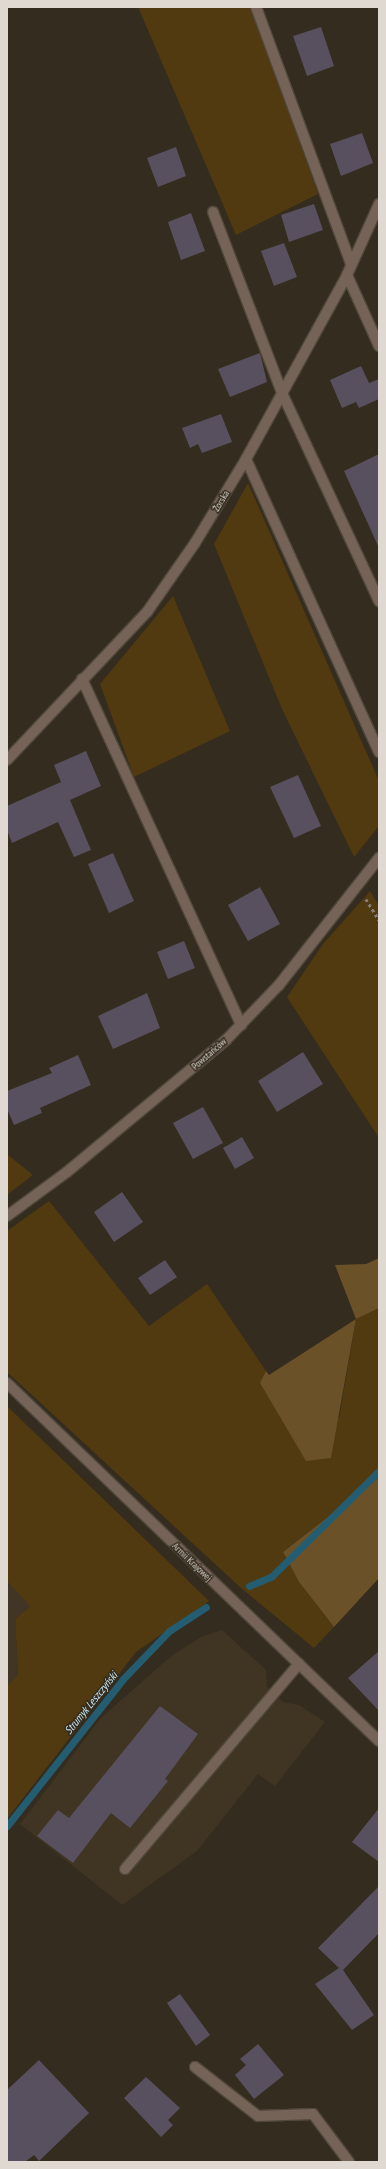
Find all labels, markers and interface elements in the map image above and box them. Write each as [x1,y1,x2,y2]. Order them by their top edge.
street label: Żorska [210,488,232,514]
street label: Powstańców [189,1036,229,1072]
street label: Armii Krajowej [170,1540,214,1584]
water label: Strumyk Leszczyński [62,1669,120,1737]

